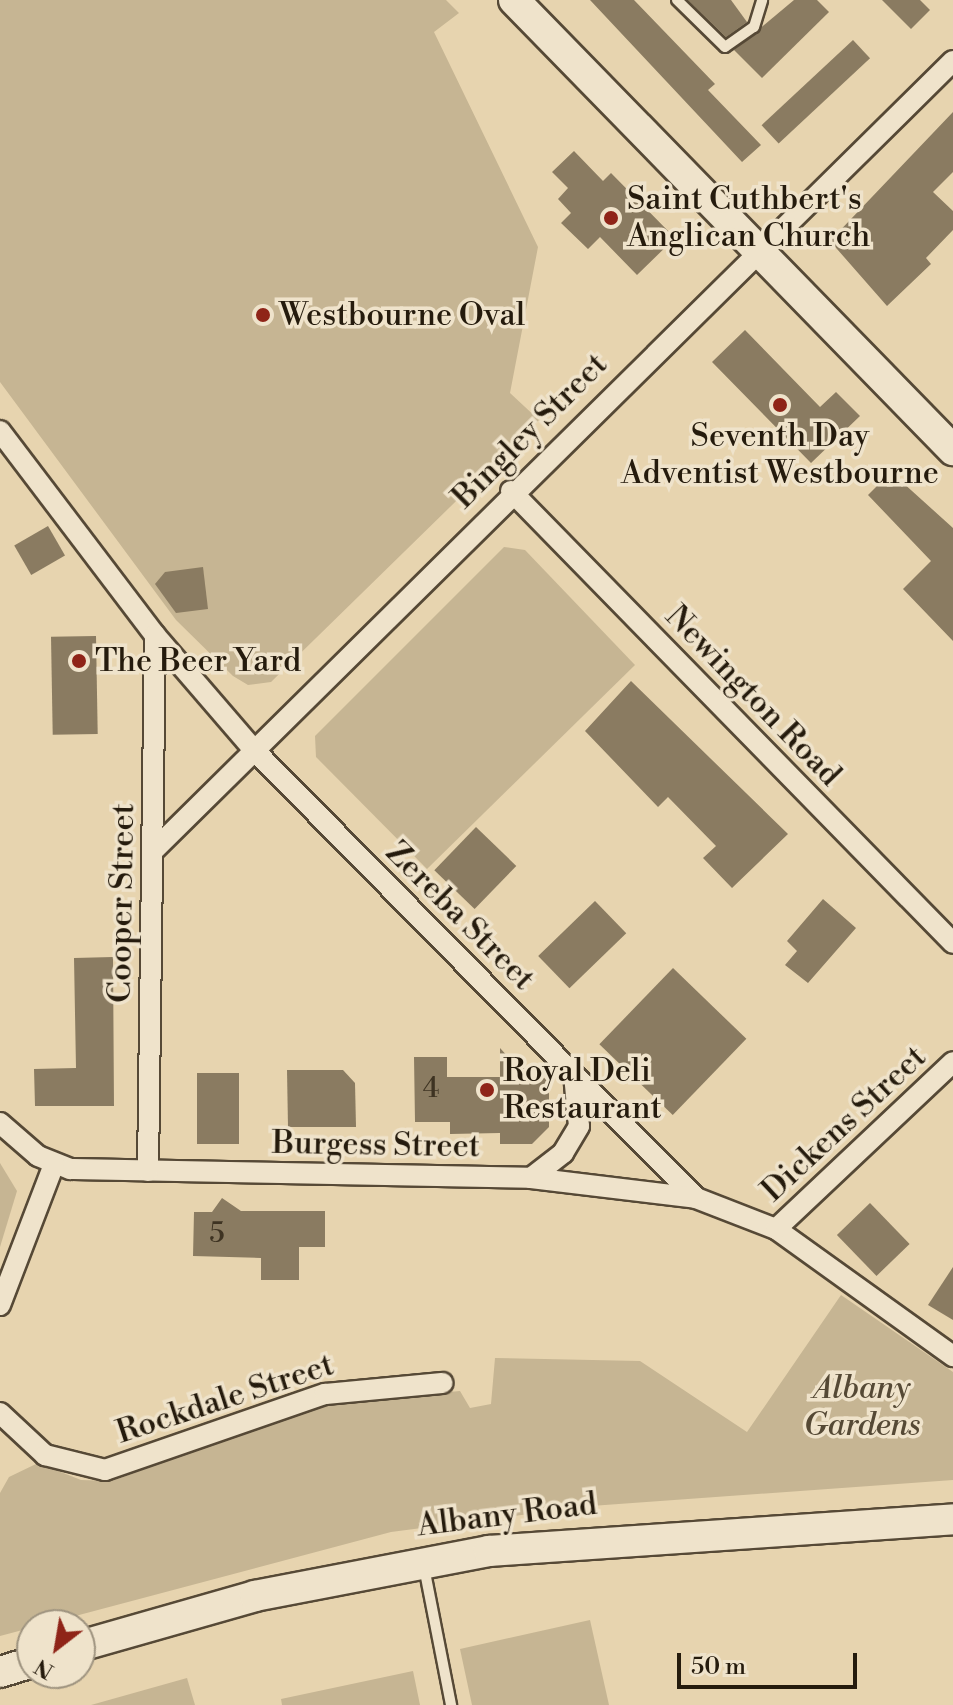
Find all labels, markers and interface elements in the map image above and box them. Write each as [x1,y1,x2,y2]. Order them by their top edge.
place label: Saint Cuthbert's Anglican Church [627,181,870,256]
marker: Saint Cuthbert's Anglican Church [602,209,620,227]
place label: Westbourne Oval [279,296,525,334]
marker: Westbourne Oval [254,306,272,324]
street label: Bingley Street [445,346,615,516]
marker: Seventh Day Adventist Westbourne [771,396,789,414]
place label: Seventh Day Adventist Westbourne [621,418,939,493]
street label: Newington Road [657,598,849,794]
place label: The Beer Yard [95,642,301,680]
marker: The Beer Yard [70,652,88,670]
street label: Cooper Street [101,803,143,1003]
street label: Zereba Street [378,834,542,998]
street label: Dickens Street [754,1038,934,1210]
place label: Royal Deli Restaurant [503,1053,662,1128]
house number: 4 [423,1072,439,1106]
marker: Royal Deli Restaurant [478,1081,496,1099]
street label: Burgess Street [272,1124,480,1166]
house number: 5 [209,1217,225,1251]
street label: Rockdale Street [111,1346,339,1452]
park label: Albany Gardens [803,1370,921,1445]
street label: Albany Road [415,1485,599,1545]
north arrow [16,1609,96,1689]
scale bar [681,1637,861,1687]
text: N [30,1652,59,1684]
text: 50 m [691,1652,746,1682]

